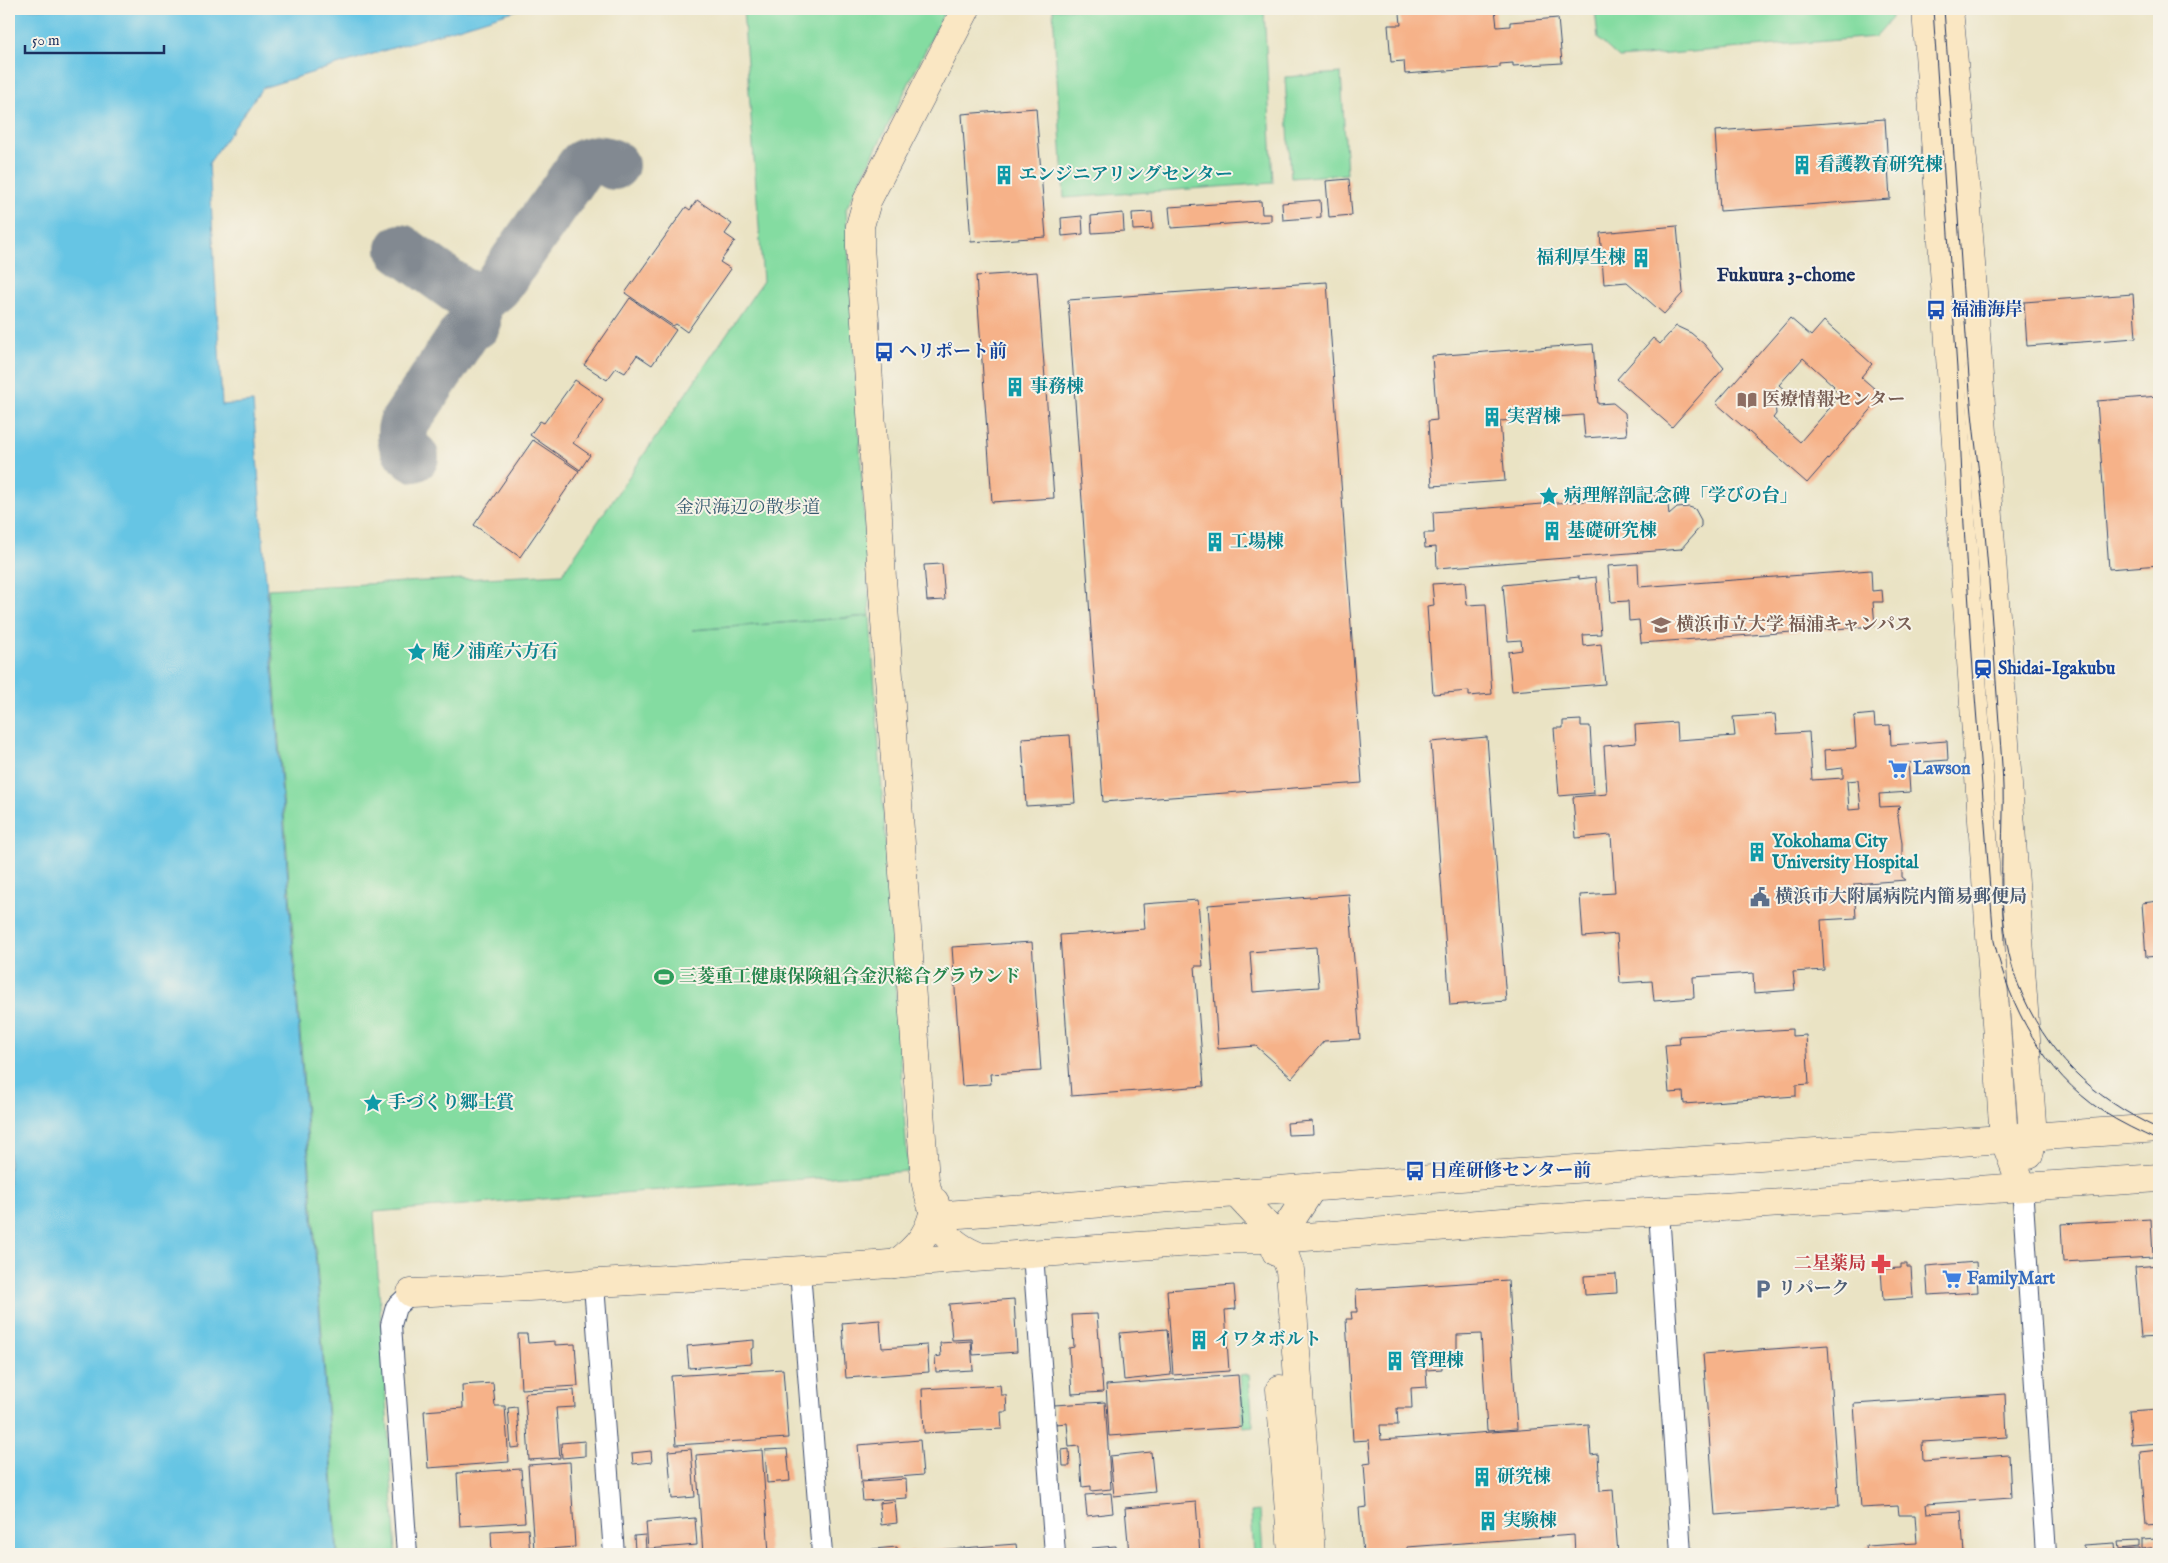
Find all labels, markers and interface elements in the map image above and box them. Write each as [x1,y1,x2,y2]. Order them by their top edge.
scale bar [25,22,164,54]
text: 50 m [32,31,60,50]
building icon: 看護教育研究棟 [1791,154,1813,176]
place label: 看護教育研究棟 [1817,154,1943,177]
building icon: エンジニアリングセンター [993,164,1015,186]
place label: エンジニアリングセンター [1019,164,1233,187]
place label: 福利厚生棟 [1536,247,1626,270]
building icon: 福利厚生棟 [1630,247,1652,269]
district label: Fukuura 3-chome [1717,264,1856,288]
bus stop icon: 福浦海岸 [1925,299,1947,321]
place label: 福浦海岸 [1951,299,2023,322]
bus stop icon: ヘリポート前 [873,341,895,363]
place label: ヘリポート前 [899,341,1007,364]
building icon: 事務棟 [1004,376,1026,398]
place label: 事務棟 [1030,376,1084,399]
library icon: 医療情報センター [1736,389,1758,411]
place label: 医療情報センター [1762,389,1905,412]
building icon: 実習棟 [1481,406,1503,428]
place label: 実習棟 [1507,406,1561,429]
place icon: 病理解剖記念碑「学びの台」 [1538,485,1560,507]
place label: 病理解剖記念碑「学びの台」 [1564,485,1798,508]
park label: 金沢海辺の散歩道 [676,497,820,520]
building icon: 基礎研究棟 [1541,520,1563,542]
place label: 基礎研究棟 [1567,520,1657,543]
building icon: 工場棟 [1204,531,1226,553]
place label: 工場棟 [1230,531,1284,554]
school or university icon: 横浜市立大学 福浦キャンパス [1650,614,1672,636]
place label: 横浜市立大学 福浦キャンパス [1676,614,1913,637]
place icon: 庵ノ浦産六方石 [406,641,428,663]
place label: 庵ノ浦産六方石 [432,641,558,664]
station icon: Shidai-Igakubu [1972,658,1994,680]
place label: Shidai-Igakubu [1998,658,2116,681]
supermarket icon: Lawson [1887,758,1909,780]
place label: Lawson [1913,758,1971,781]
place label: Yokohama City University Hospital [1771,831,1920,875]
building icon: Yokohama City University Hospital [1746,841,1768,863]
public building icon: 横浜市大附属病院内簡易郵便局 [1749,886,1771,908]
place label: 横浜市大附属病院内簡易郵便局 [1775,886,2027,909]
sports icon: 三菱重工健康保険組合金沢総合グラウンド [653,966,675,988]
place label: 三菱重工健康保険組合金沢総合グラウンド [679,966,1021,989]
place icon: 手づくり郷土賞 [362,1092,384,1114]
place label: 手づくり郷土賞 [388,1092,514,1115]
bus stop icon: 日産研修センター前 [1404,1160,1426,1182]
place label: 日産研修センター前 [1430,1160,1591,1183]
place label: 二星薬局 [1794,1253,1866,1276]
pharmacy icon: 二星薬局 [1870,1253,1892,1275]
supermarket icon: FamilyMart [1941,1268,1963,1290]
place label: FamilyMart [1967,1268,2056,1291]
parking icon: リパーク [1752,1278,1774,1300]
place label: リパーク [1778,1278,1849,1301]
building icon: イワタボルト [1188,1329,1210,1351]
place label: イワタボルト [1214,1329,1322,1352]
building icon: 管理棟 [1384,1350,1406,1372]
place label: 管理棟 [1410,1350,1464,1373]
building icon: 研究棟 [1471,1466,1493,1488]
place label: 研究棟 [1497,1466,1551,1489]
building icon: 実験棟 [1477,1510,1499,1532]
place label: 実験棟 [1503,1510,1557,1533]

